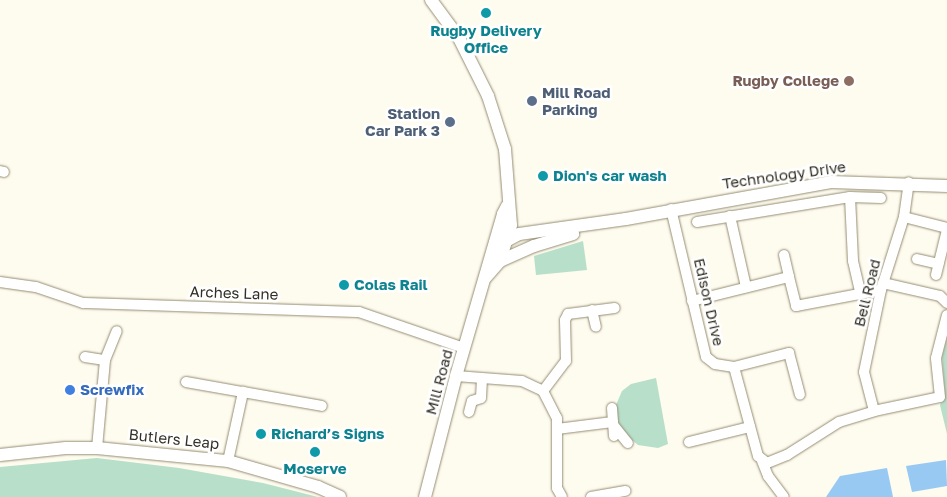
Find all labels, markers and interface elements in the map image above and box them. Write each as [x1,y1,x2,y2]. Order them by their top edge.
marker: Rugby Delivery Office [480,7,492,19]
place label: Rugby Delivery Office [430,21,542,56]
place label: Rugby College [732,72,839,90]
marker: Rugby College [843,75,855,87]
place label: Mill Road Parking [542,83,610,118]
marker: Mill Road Parking [526,95,538,107]
place label: Station Car Park 3 [365,104,440,139]
marker: Station Car Park 3 [444,116,456,128]
street label: Technology Drive [721,157,847,193]
place label: Dion's car wash [553,167,667,185]
marker: Dion's car wash [537,170,549,182]
street label: Edison Drive [690,256,728,348]
street label: Bell Road [850,257,884,329]
place label: Colas Rail [354,276,428,294]
marker: Colas Rail [338,279,350,291]
street label: Arches Lane [189,282,279,304]
street label: Mill Road [422,347,456,417]
place label: Screwfix [80,381,144,399]
marker: Screwfix [64,384,76,396]
street label: Butlers Leap [128,425,220,453]
place label: Richard’s Signs [271,425,384,443]
marker: Richard’s Signs [255,428,267,440]
marker: Moserve [309,446,321,458]
place label: Moserve [283,460,347,478]

